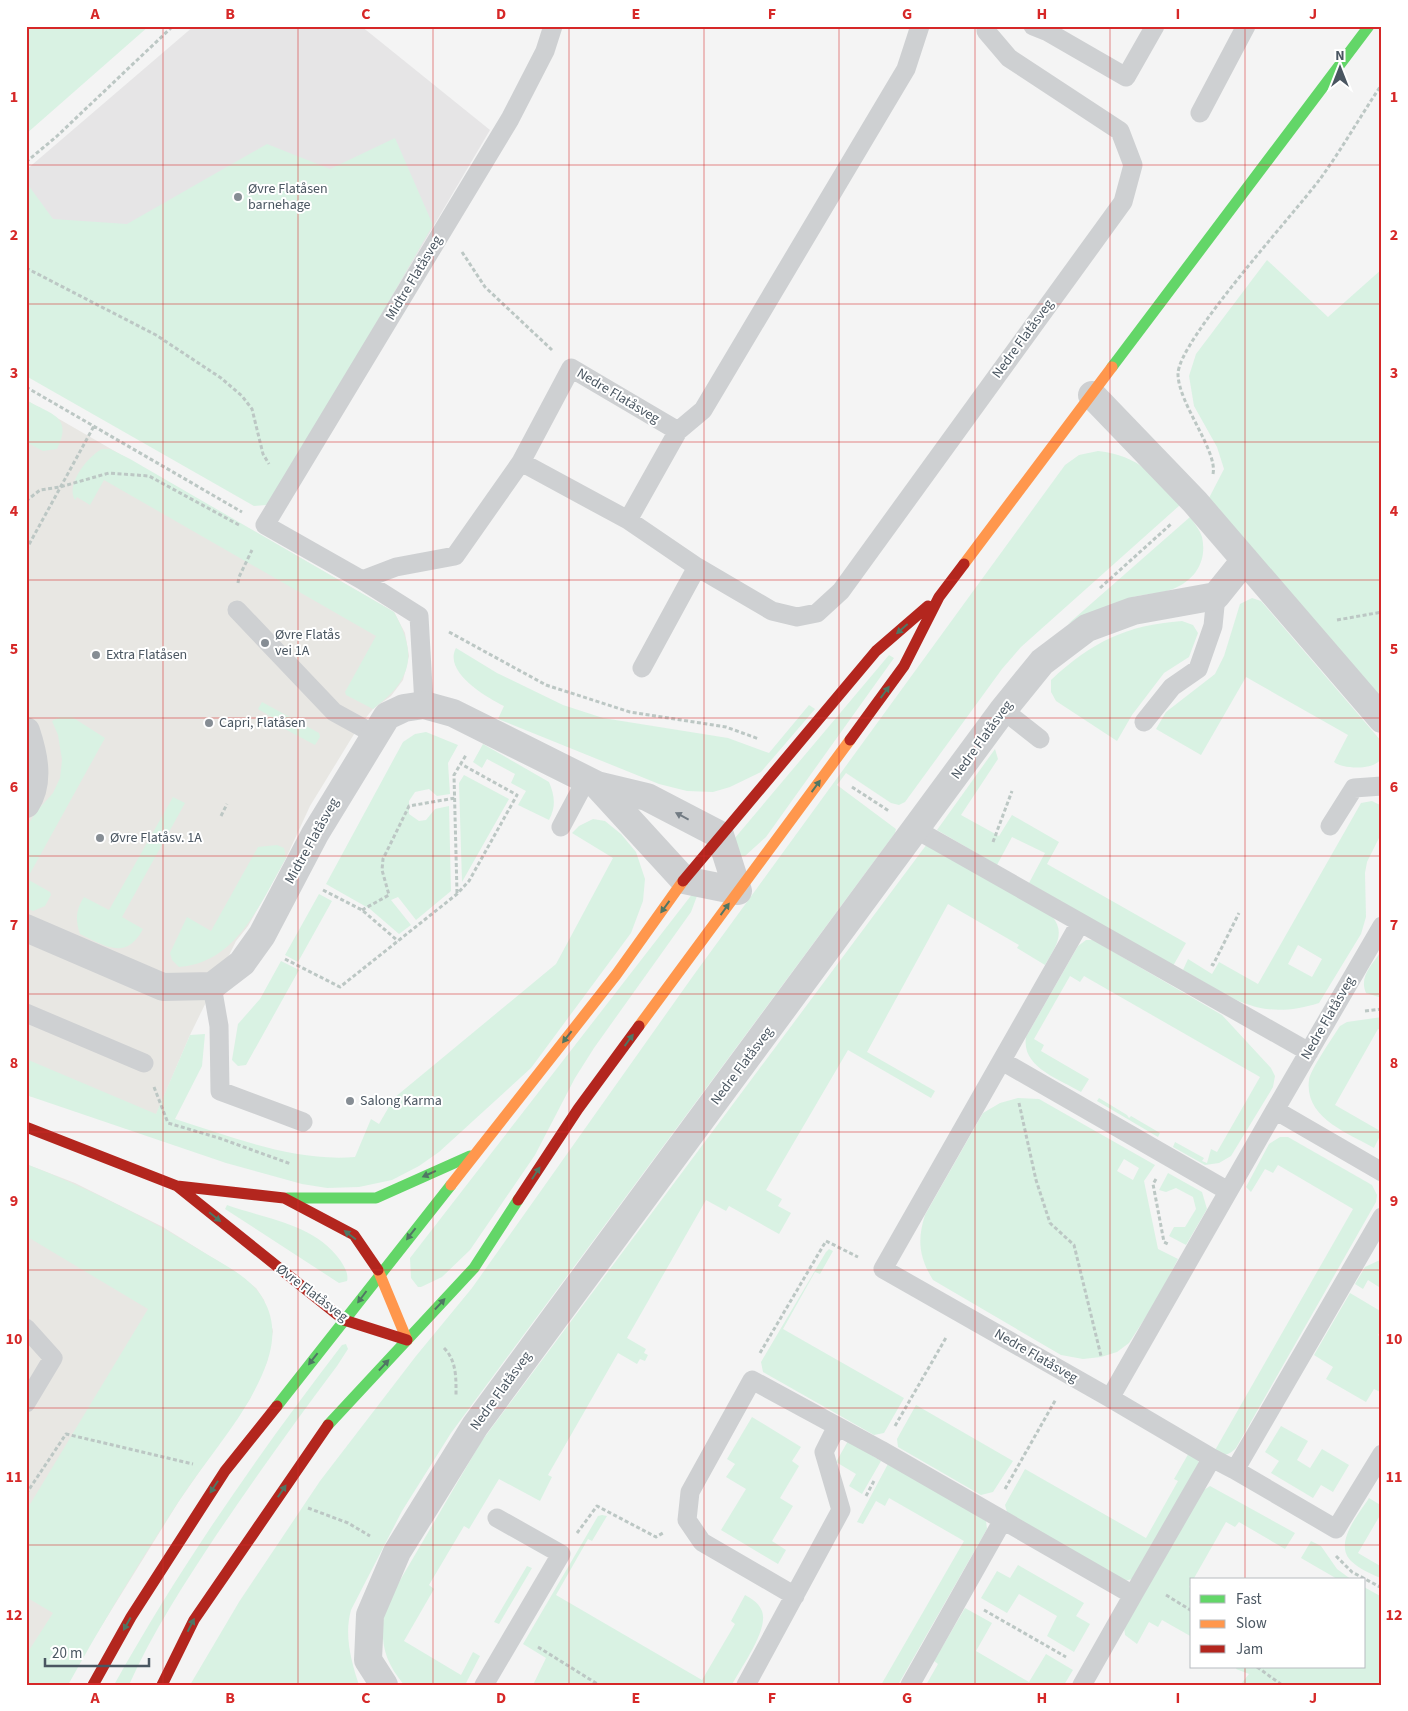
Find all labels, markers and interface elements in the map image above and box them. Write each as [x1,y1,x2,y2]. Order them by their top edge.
text: A [89,3,100,25]
text: B [225,3,235,25]
text: C [361,3,371,25]
text: D [496,3,506,25]
text: E [632,3,640,25]
text: F [768,3,776,25]
text: G [902,3,912,25]
text: H [1037,3,1047,25]
text: I [1176,3,1180,25]
text: J [1309,3,1317,25]
north arrow [1316,42,1366,92]
text: N [1335,46,1345,66]
text: 1 [10,86,18,108]
text: 1 [1390,86,1398,108]
place label: Øvre Flatåsen barnehage [248,179,328,215]
marker: Øvre Flatåsen barnehage [232,191,244,203]
text: 2 [10,224,18,246]
text: 2 [1390,224,1398,246]
street label: Midtre Flatåsveg [381,232,447,324]
street label: Nedre Flatåsveg [987,295,1059,383]
text: 3 [10,362,18,384]
text: 3 [1390,362,1398,384]
street label: Nedre Flatåsveg [573,363,663,429]
text: 4 [10,500,19,522]
text: 4 [1390,500,1399,522]
one-way arrow [896,623,909,634]
place label: Øvre Flatås vei 1A [275,625,340,661]
marker: Øvre Flatås vei 1A [259,637,271,649]
text: 5 [10,638,18,660]
text: 5 [1390,638,1398,660]
place label: Extra Flatåsen [106,645,187,665]
marker: Extra Flatåsen [90,649,102,661]
one-way arrow [879,686,890,699]
street label: Nedre Flatåsveg [946,696,1018,784]
place label: Capri, Flatåsen [219,713,306,733]
marker: Capri, Flatåsen [203,717,215,729]
text: 6 [10,776,18,798]
text: 6 [1390,776,1398,798]
one-way arrow [810,780,821,793]
street label: Midtre Flatåsveg [280,794,344,888]
one-way arrow [676,811,689,820]
place label: Øvre Flatåsv. 1A [110,828,202,848]
marker: Øvre Flatåsv. 1A [94,832,106,844]
one-way arrow [660,900,670,914]
one-way arrow [720,903,731,916]
text: 7 [10,914,18,936]
text: 7 [1390,914,1398,936]
street label: Nedre Flatåsveg [1296,973,1360,1063]
street label: Nedre Flatåsveg [706,1023,778,1109]
one-way arrow [562,1030,573,1043]
one-way arrow [624,1033,634,1047]
text: 8 [10,1052,18,1074]
text: 8 [1390,1052,1398,1074]
place label: Salong Karma [360,1091,442,1111]
marker: Salong Karma [344,1095,356,1107]
one-way arrow [531,1166,541,1180]
one-way arrow [422,1171,436,1179]
text: 9 [10,1190,18,1212]
text: 9 [1390,1190,1398,1212]
one-way arrow [208,1211,221,1222]
one-way arrow [405,1227,416,1240]
one-way arrow [344,1230,357,1240]
street label: Øvre Flatåsveg [272,1259,352,1327]
one-way arrow [357,1290,367,1303]
one-way arrow [434,1298,446,1310]
street label: Nedre Flatåsveg [991,1324,1081,1388]
text: 10 [6,1328,22,1350]
text: 10 [1386,1328,1402,1350]
street label: Nedre Flatåsveg [465,1347,537,1435]
one-way arrow [308,1352,319,1365]
one-way arrow [378,1359,390,1371]
text: 11 [6,1466,22,1488]
text: 11 [1386,1466,1402,1488]
one-way arrow [209,1481,219,1494]
one-way arrow [277,1484,287,1497]
legend [1190,1578,1366,1668]
text: Fast [1236,1589,1262,1610]
text: 12 [6,1604,22,1626]
text: 12 [1386,1604,1402,1626]
text: Slow [1236,1613,1267,1634]
one-way arrow [123,1617,131,1632]
one-way arrow [187,1618,195,1633]
scale bar [45,1636,149,1668]
text: Jam [1236,1639,1263,1660]
text: 20 m [52,1643,82,1664]
text: A [89,1687,100,1709]
text: B [225,1687,235,1709]
text: C [361,1687,371,1709]
text: D [496,1687,506,1709]
text: E [632,1687,640,1709]
text: F [768,1687,776,1709]
text: G [902,1687,912,1709]
text: H [1037,1687,1047,1709]
text: I [1176,1687,1180,1709]
text: J [1309,1687,1317,1709]

